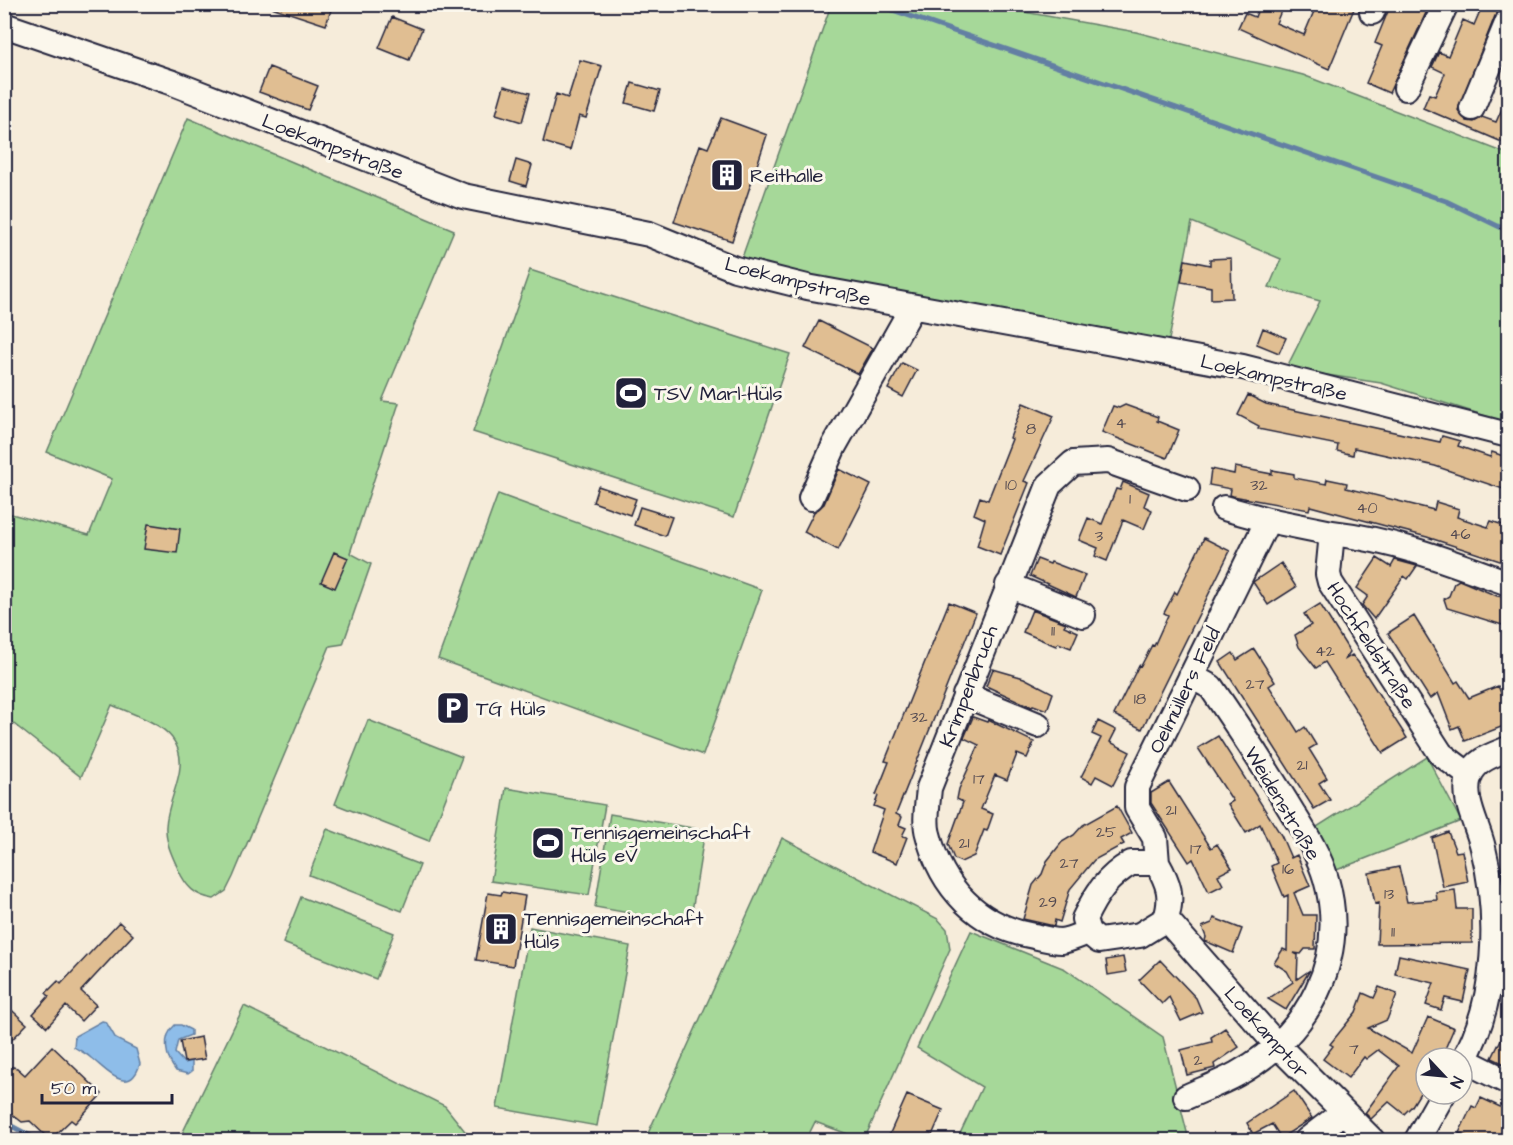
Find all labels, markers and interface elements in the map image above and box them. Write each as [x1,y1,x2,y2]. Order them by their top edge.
street label: Loekampstraße [258,107,408,187]
building icon: Reithalle [709,157,745,193]
place label: Reithalle [750,162,824,190]
street label: Loekampstraße [722,250,874,314]
street label: Loekampstraße [1198,348,1350,408]
sports icon: TSV Marl-Hüls [613,375,649,411]
place label: TSV Marl-Hüls [654,380,782,408]
house number: 4 [1116,412,1127,434]
house number: 8 [1026,418,1036,440]
house number: 10 [1005,474,1017,496]
house number: 32 [1250,474,1268,496]
house number: 1 [1129,488,1131,510]
house number: 40 [1357,497,1377,519]
house number: 46 [1450,523,1470,545]
house number: 3 [1095,525,1103,547]
street label: Hochfeldstraße [1320,577,1423,715]
house number: 11 [1051,620,1055,642]
street label: Krimpenbruch [933,621,1005,751]
street label: Oelmüllers Feld [1142,623,1228,758]
house number: 42 [1315,640,1335,662]
house number: 27 [1246,673,1265,695]
house number: 18 [1134,688,1146,710]
parking icon: TG Hüls [435,690,471,726]
place label: TG Hüls [476,695,546,723]
house number: 32 [910,706,928,728]
street label: Weidenstraße [1237,741,1327,866]
house number: 21 [1296,754,1308,776]
house number: 17 [973,768,985,790]
house number: 21 [1165,799,1177,821]
place label: Tennisgemeinschaft Hüls eV [571,819,751,870]
house number: 25 [1096,821,1117,843]
sports icon: Tennisgemeinschaft Hüls eV [530,825,566,861]
house number: 21 [958,832,970,854]
house number: 17 [1190,838,1202,860]
house number: 27 [1060,852,1079,874]
house number: 16 [1282,858,1294,880]
house number: 13 [1384,883,1394,905]
house number: 29 [1039,891,1057,913]
place label: Tennisgemeinschaft Hüls [524,905,704,956]
building icon: Tennisgemeinschaft Hüls [483,911,519,947]
house number: 11 [1391,921,1395,943]
street label: Loekamptor [1217,980,1315,1085]
house number: 7 [1349,1038,1359,1060]
north arrow [1414,1046,1474,1106]
house number: 2 [1193,1049,1203,1071]
scale bar [42,1067,172,1105]
text: N [1444,1073,1469,1091]
text: 50 m [51,1076,96,1101]

